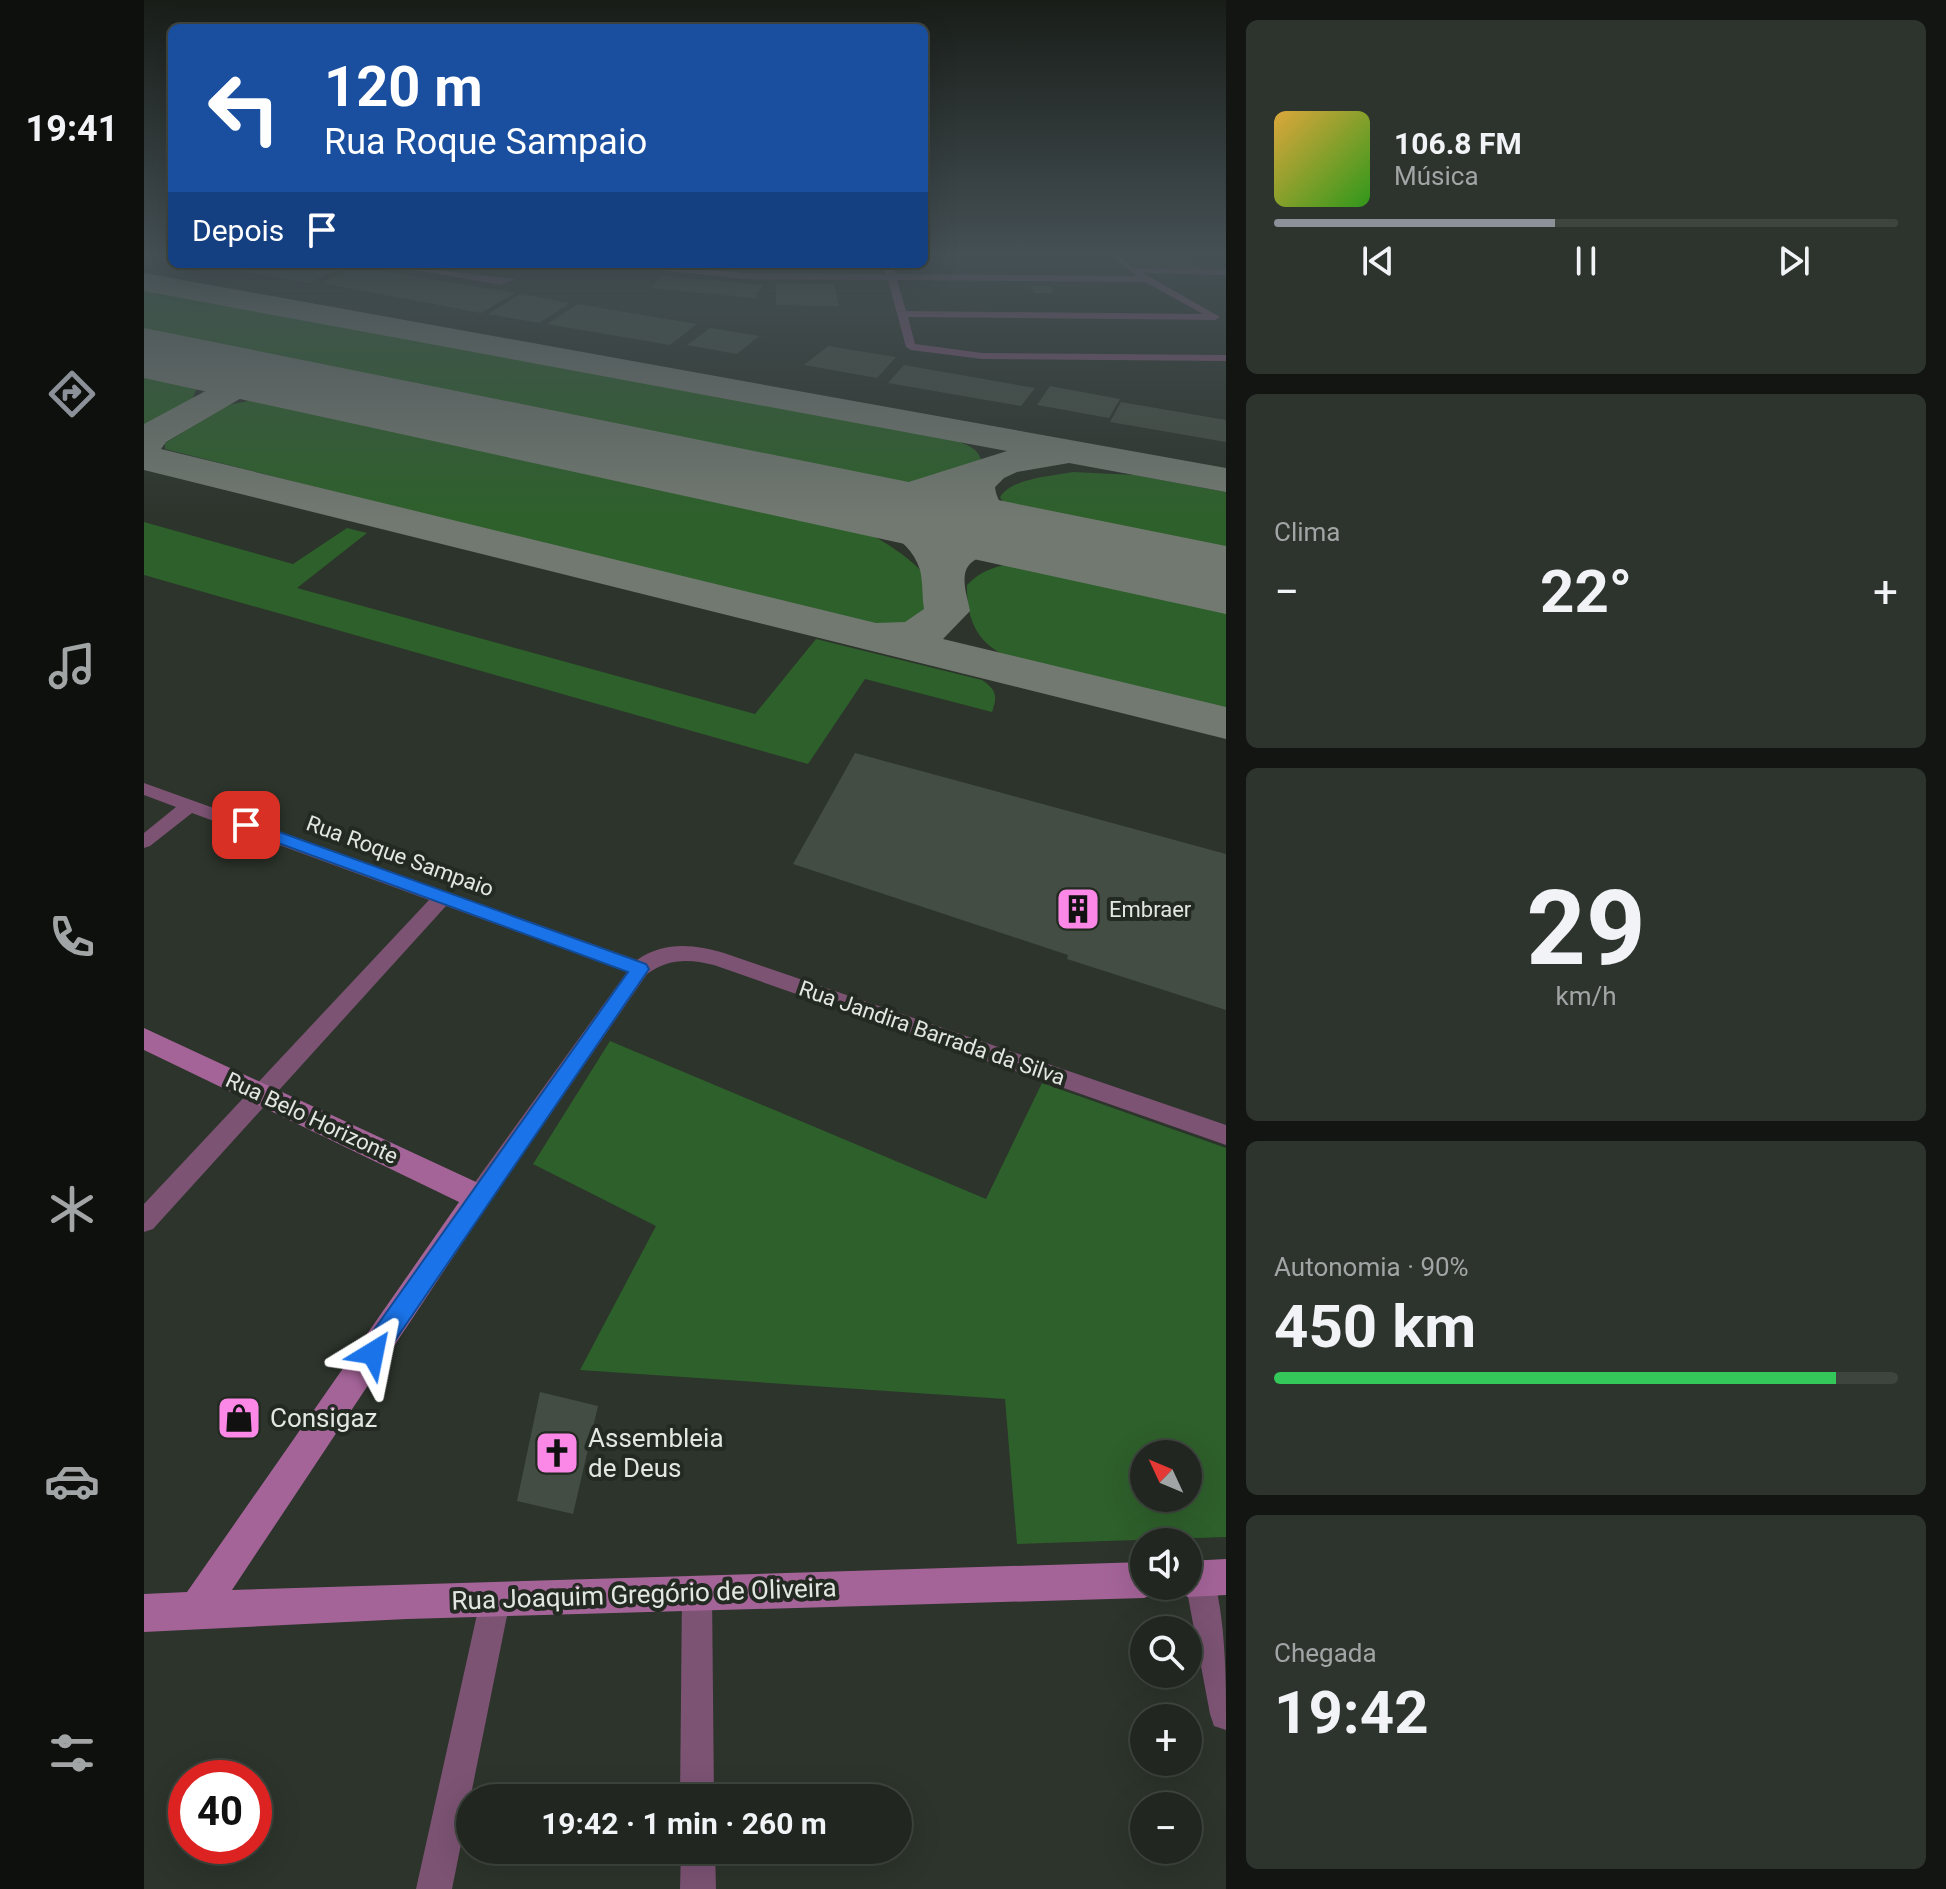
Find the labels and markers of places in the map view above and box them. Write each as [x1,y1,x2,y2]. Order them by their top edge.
pin [212,791,280,859]
building icon: Embraer [1054,885,1102,933]
place label: Embraer [1109,897,1192,922]
shop icon: Consigaz [215,1394,263,1442]
place label: Consigaz [270,1403,378,1433]
place label: Assembleia de Deus [588,1423,724,1483]
church icon: Assembleia de Deus [533,1429,581,1477]

